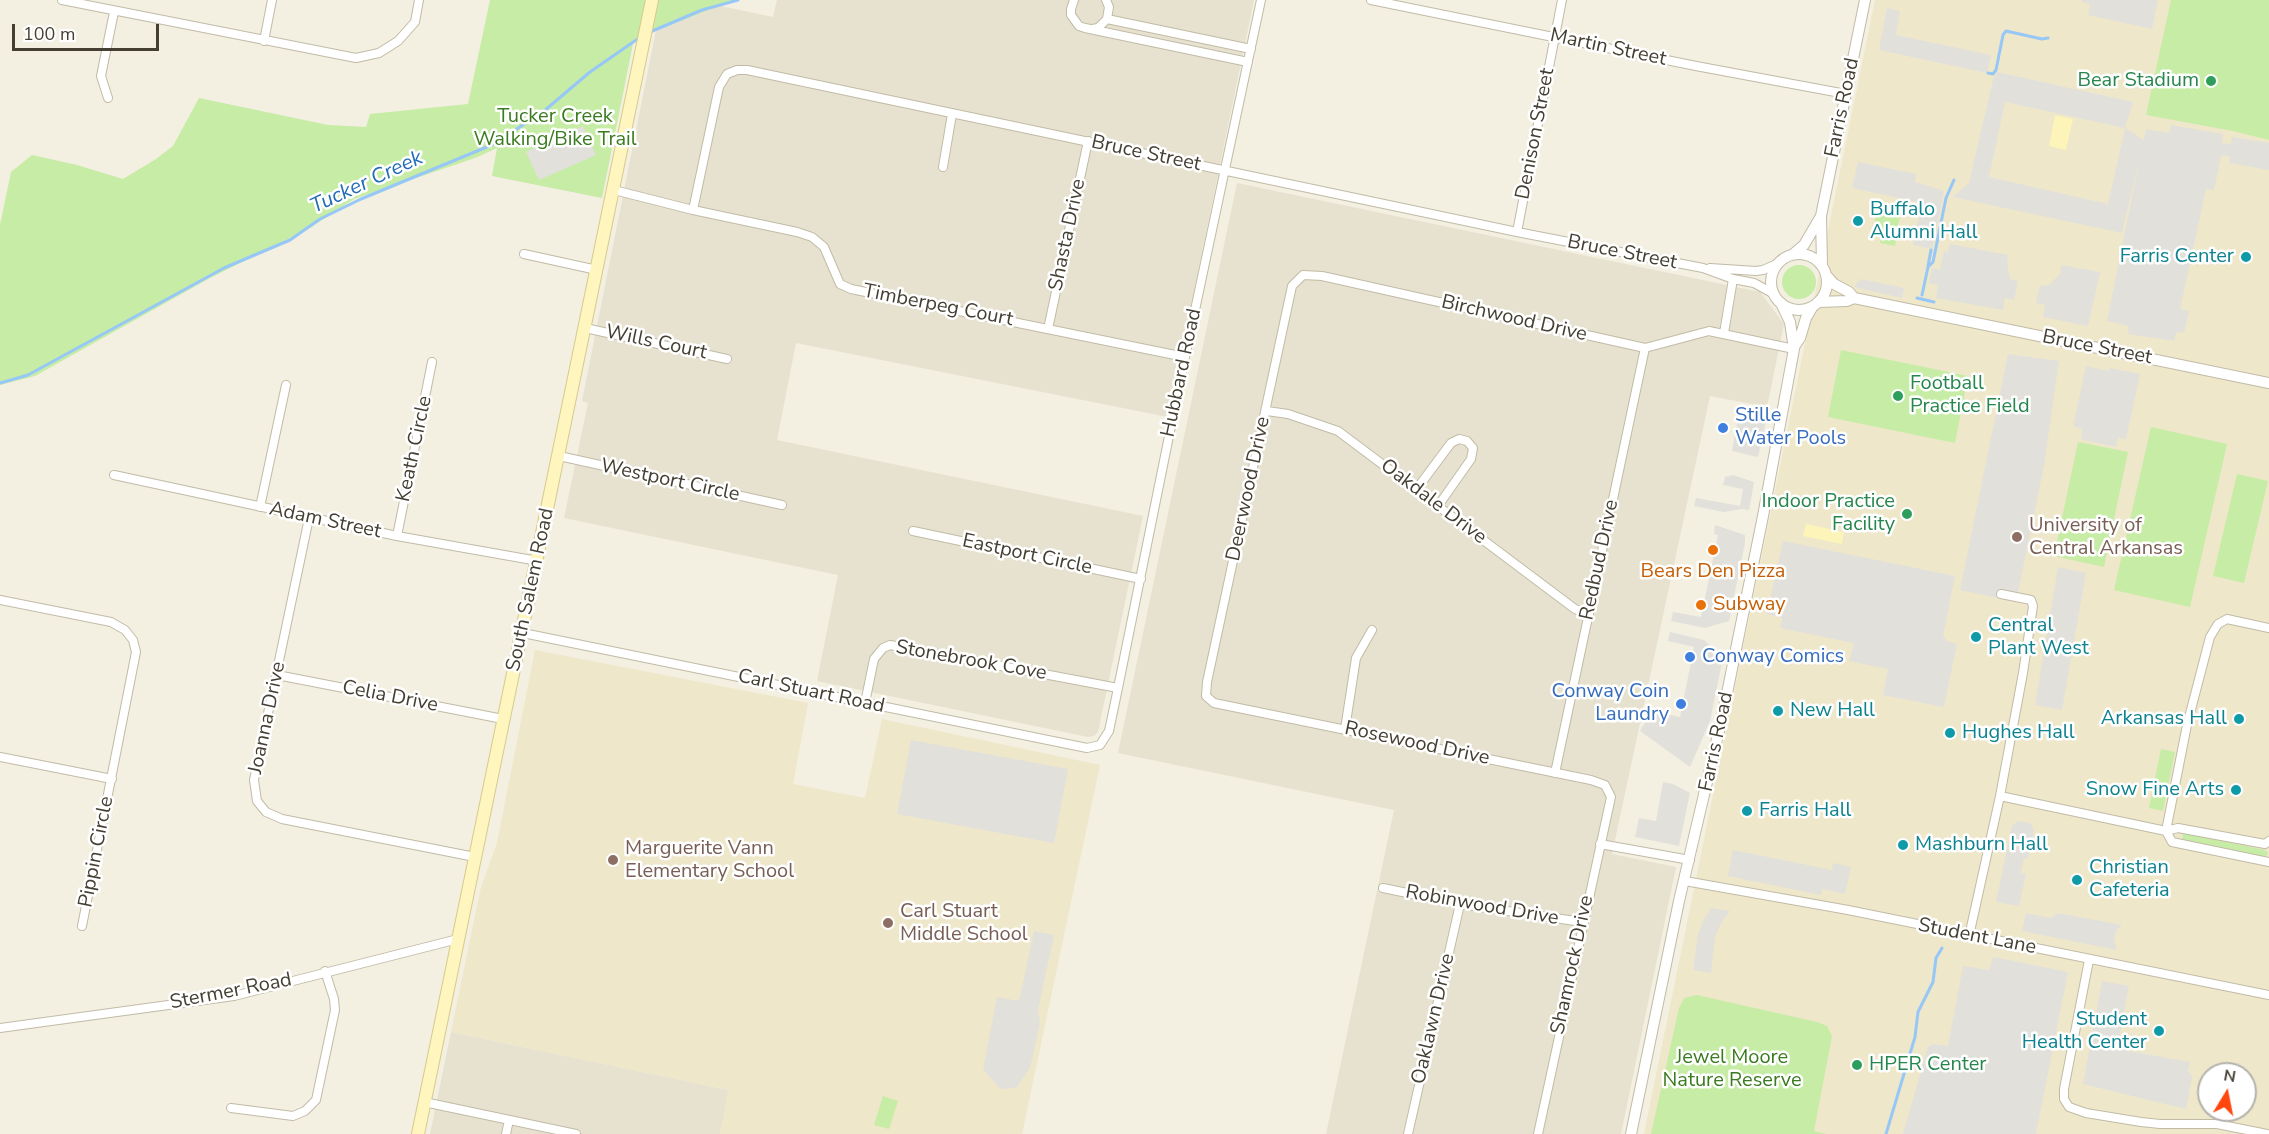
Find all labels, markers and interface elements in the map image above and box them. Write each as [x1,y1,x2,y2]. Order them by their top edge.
scale bar [15,12,162,50]
text: 100 m [23,22,75,46]
street label: Martin Street [1548,24,1668,72]
street label: Farris Road [1821,56,1865,160]
street label: Denison Street [1512,66,1560,202]
place label: Bear Stadium [2077,69,2199,93]
marker: Bear Stadium [2204,74,2218,88]
park label: Tucker Creek Walking/Bike Trail [473,105,637,152]
street label: Bruce Street [1089,131,1203,177]
water label: Tucker Creek [307,146,427,220]
street label: Shasta Drive [1044,177,1092,293]
place label: Buffalo Alumni Hall [1870,198,1978,245]
marker: Buffalo Alumni Hall [1851,214,1865,228]
street label: Bruce Street [1565,231,1679,275]
place label: Farris Center [2120,245,2234,269]
marker: Farris Center [2239,250,2253,264]
street label: Timberpeg Court [861,280,1015,332]
street label: Birchwood Drive [1439,291,1589,347]
street label: Hubbard Road [1157,307,1207,439]
street label: Wills Court [603,321,709,365]
street label: Bruce Street [2040,326,2154,370]
place label: Football Practice Field [1910,372,2030,419]
marker: Football Practice Field [1891,389,1905,403]
street label: Keath Circle [392,394,438,504]
place label: Stille Water Pools [1735,404,1846,451]
street label: Deerwood Drive [1222,415,1276,563]
marker: Stille Water Pools [1716,421,1730,435]
street label: Oakdale Drive [1375,454,1491,550]
street label: Westport Circle [598,455,742,507]
place label: Indoor Practice Facility [1762,490,1895,537]
street label: Adam Street [267,497,383,545]
street label: Redbud Drive [1576,498,1624,622]
street label: South Salem Road [502,506,560,674]
marker: Indoor Practice Facility [1900,507,1914,521]
place label: University of Central Arkansas [2029,514,2183,561]
street label: Eastport Circle [960,530,1094,580]
marker: University of Central Arkansas [2010,530,2024,544]
marker: Bears Den Pizza [1706,543,1720,557]
place label: Bears Den Pizza [1641,560,1785,584]
place label: Subway [1713,593,1785,617]
marker: Subway [1694,598,1708,612]
place label: Central Plant West [1988,614,2089,661]
marker: Central Plant West [1969,630,1983,644]
street label: Stonebrook Cove [894,636,1048,686]
place label: Conway Comics [1702,645,1844,669]
marker: Conway Comics [1683,650,1697,664]
street label: Joanna Drive [244,660,292,776]
street label: Carl Stuart Road [735,665,887,719]
street label: Celia Drive [340,676,440,718]
place label: Conway Coin Laundry [1551,680,1669,727]
street label: Farris Road [1695,690,1739,794]
marker: Conway Coin Laundry [1674,697,1688,711]
place label: New Hall [1790,699,1875,723]
marker: New Hall [1771,704,1785,718]
place label: Arkansas Hall [2101,707,2227,731]
marker: Arkansas Hall [2232,712,2246,726]
street label: Rosewood Drive [1342,717,1492,771]
place label: Hughes Hall [1962,721,2075,745]
marker: Hughes Hall [1943,726,1957,740]
place label: Snow Fine Arts [2086,778,2224,802]
marker: Snow Fine Arts [2229,783,2243,797]
street label: Pippin Circle [74,794,120,910]
place label: Farris Hall [1759,799,1852,823]
marker: Farris Hall [1740,804,1754,818]
place label: Mashburn Hall [1915,833,2048,857]
place label: Marguerite Vann Elementary School [625,837,794,884]
marker: Mashburn Hall [1896,838,1910,852]
marker: Marguerite Vann Elementary School [606,853,620,867]
place label: Christian Cafeteria [2089,856,2170,903]
marker: Christian Cafeteria [2070,873,2084,887]
street label: Robinwood Drive [1404,881,1560,931]
street label: Shamrock Drive [1547,893,1599,1037]
place label: Carl Stuart Middle School [900,900,1028,947]
street label: Student Lane [1916,914,2038,960]
marker: Carl Stuart Middle School [881,916,895,930]
street label: Oaklawn Drive [1407,951,1461,1087]
street label: Stermer Road [168,968,294,1016]
place label: Student Health Center [2022,1008,2147,1055]
marker: Student Health Center [2152,1024,2166,1038]
park label: Jewel Moore Nature Reserve [1662,1046,1802,1093]
place label: HPER Center [1869,1053,1987,1077]
marker: HPER Center [1850,1058,1864,1072]
north arrow [2197,1062,2257,1122]
text: N [2222,1064,2238,1088]

